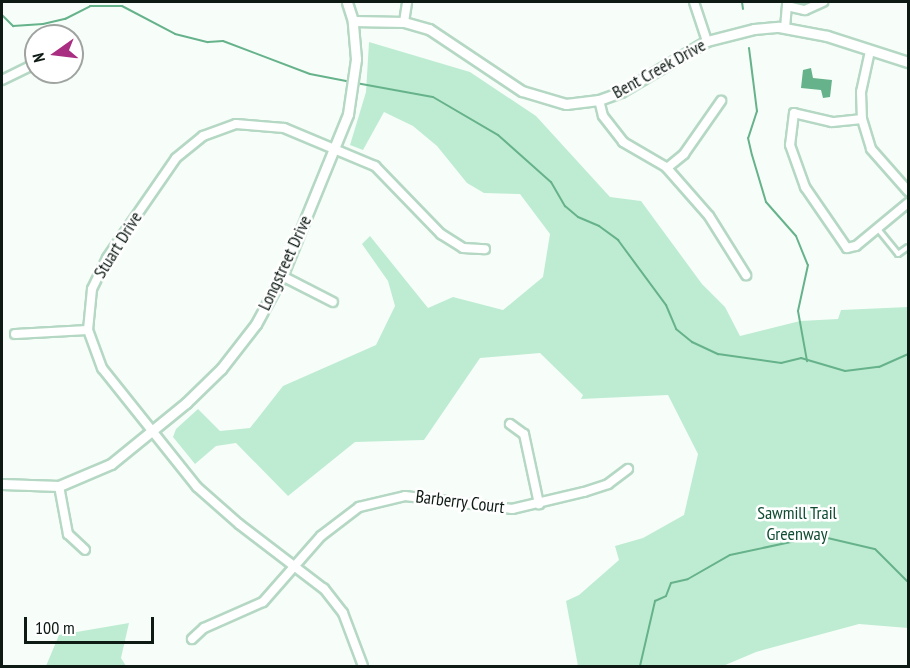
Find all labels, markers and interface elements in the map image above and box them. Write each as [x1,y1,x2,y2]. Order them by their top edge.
north arrow [24,24,84,84]
street label: Bent Creek Drive [608,34,710,104]
text: N [28,51,49,64]
street label: Stuart Drive [89,208,147,282]
street label: Longstreet Drive [254,212,316,314]
street label: Barberry Court [414,486,506,518]
park label: Sawmill Trail Greenway [757,503,837,546]
scale bar [27,605,158,643]
text: 100 m [35,616,75,639]

